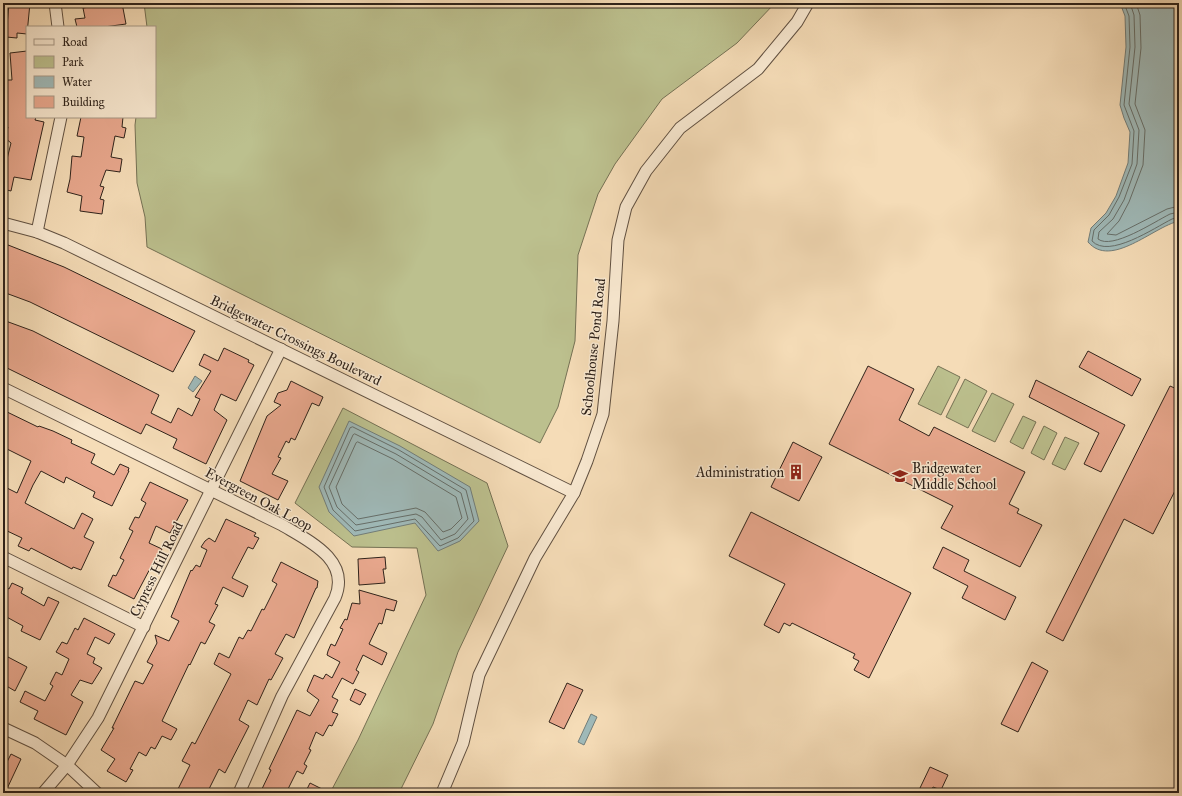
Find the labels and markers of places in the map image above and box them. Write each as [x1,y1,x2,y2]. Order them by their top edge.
place label: Bridgewater Middle School [912,460,997,493]
building icon: Administration [787,463,805,481]
place label: Administration [695,464,784,481]
school or university icon: Bridgewater Middle School [891,467,909,485]

